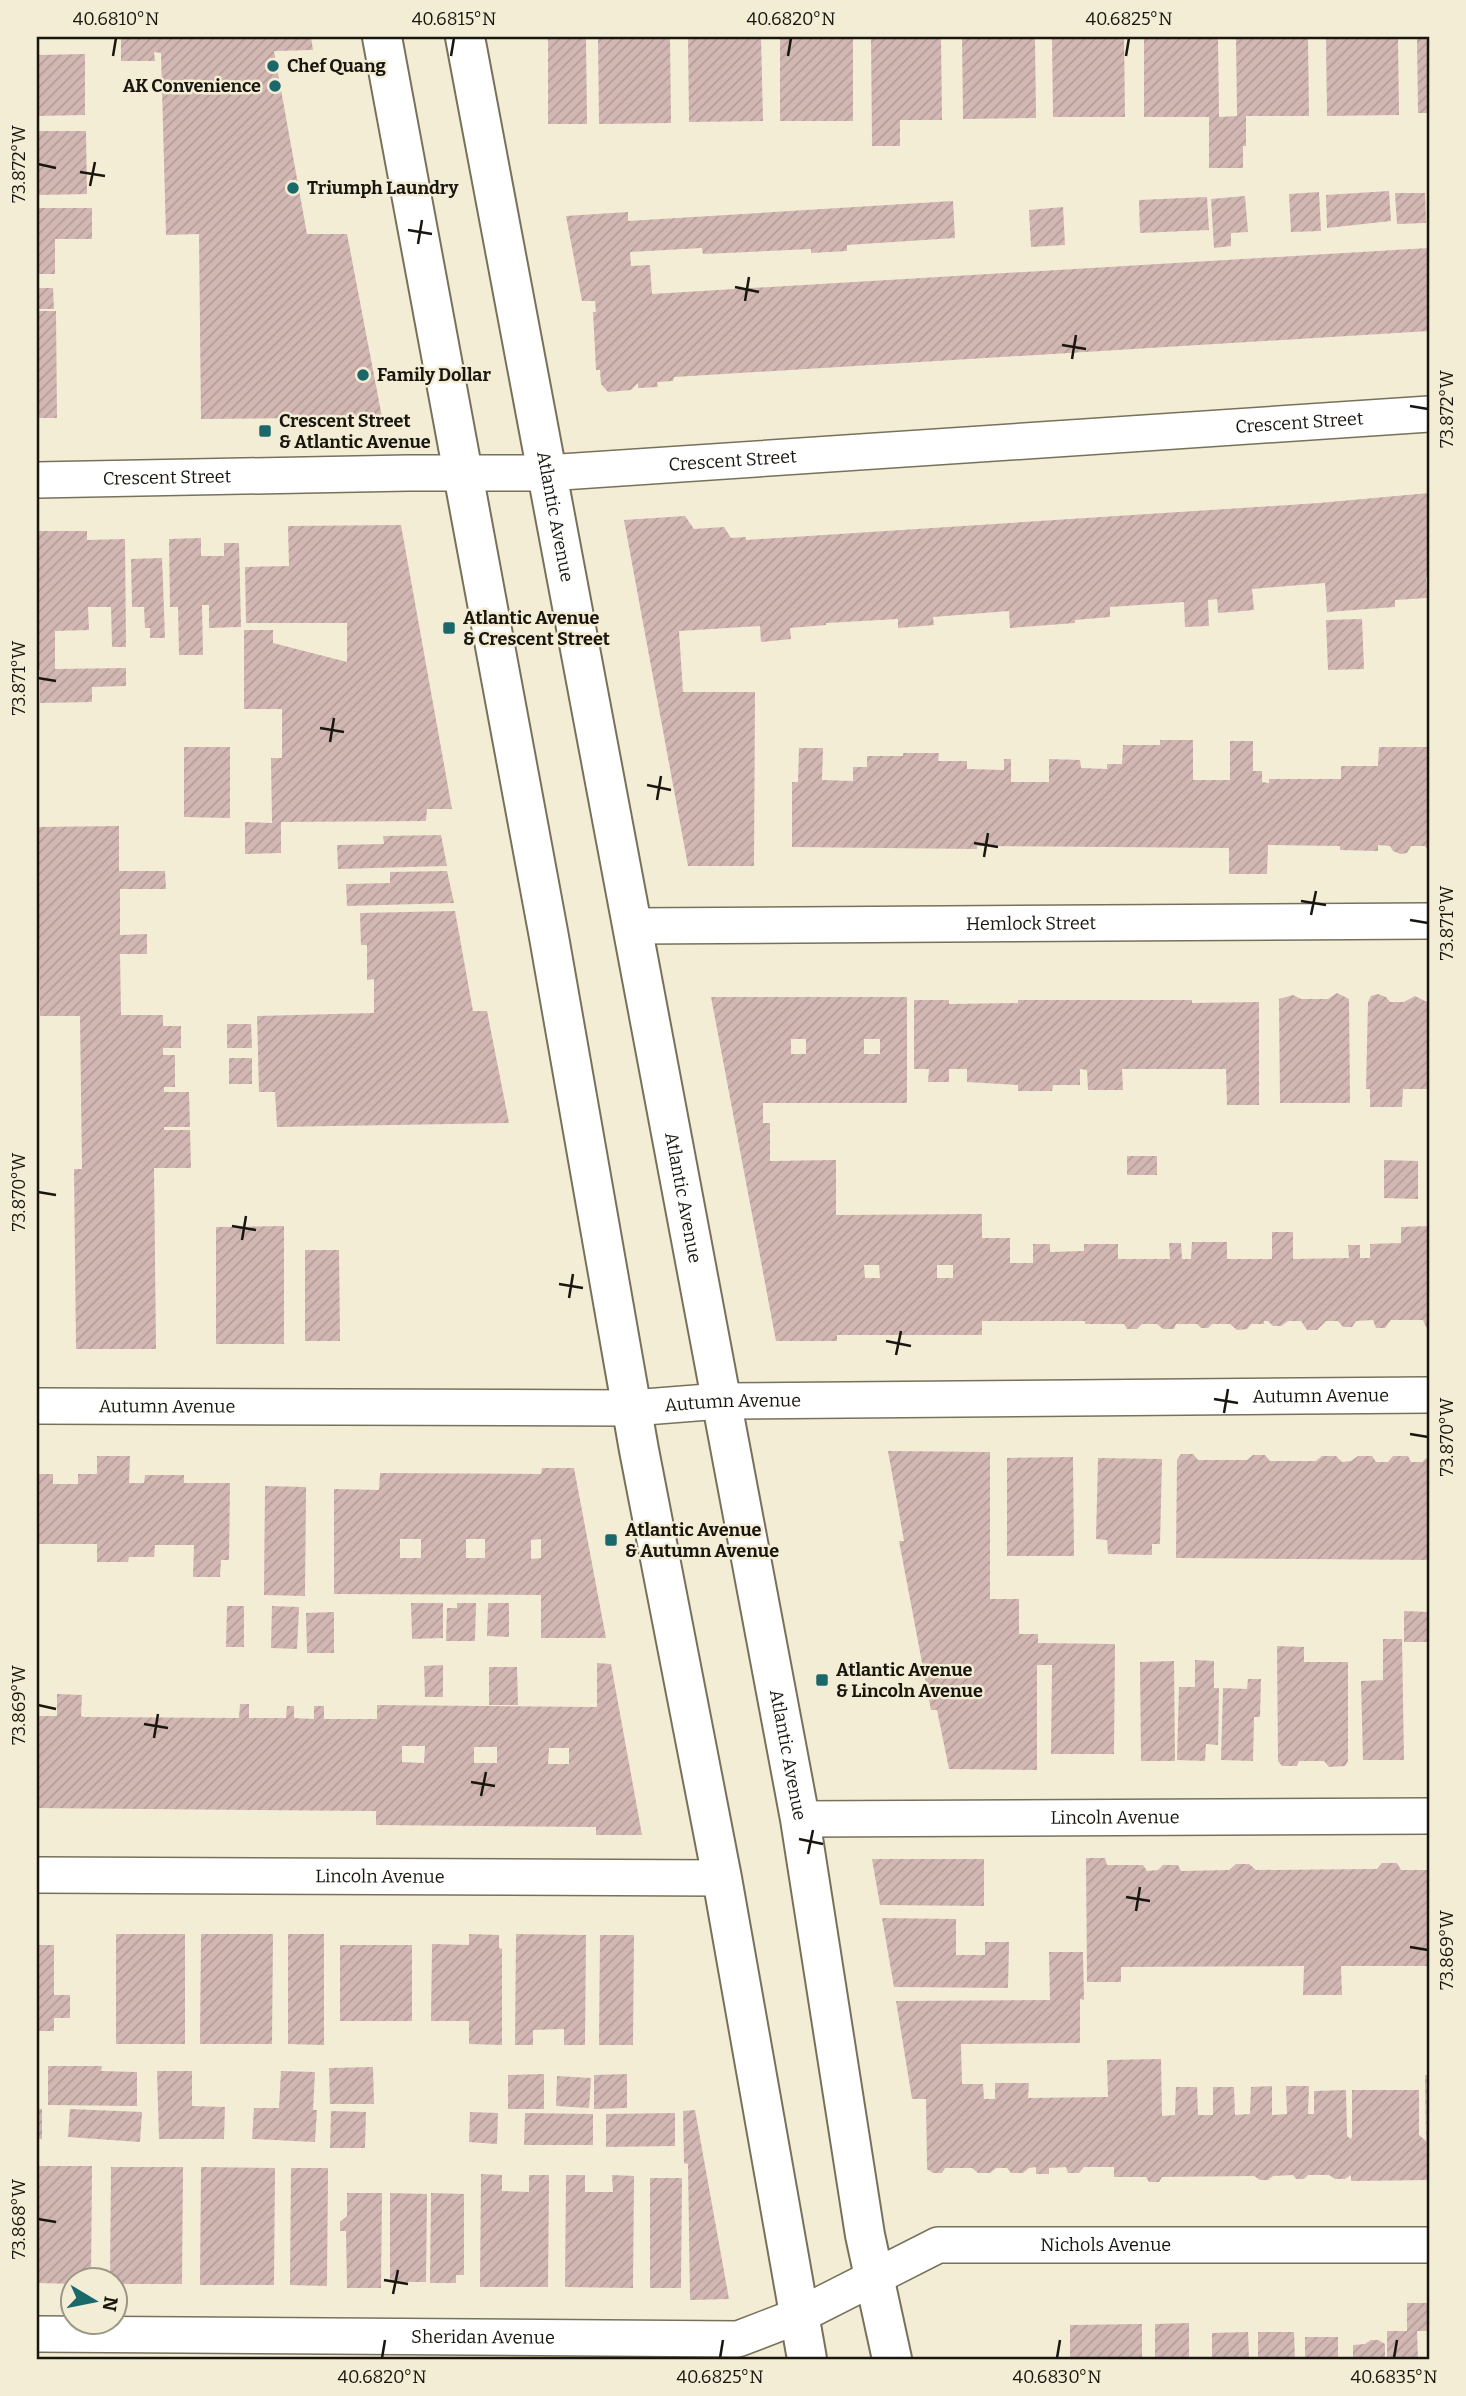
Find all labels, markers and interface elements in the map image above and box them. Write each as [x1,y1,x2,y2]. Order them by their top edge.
text: 40.6810°N [73,8,159,30]
text: 40.6815°N [412,8,496,30]
text: 40.6820°N [746,8,836,30]
text: 40.6825°N [1085,8,1173,30]
place label: Chef Quang [287,55,387,77]
marker: Chef Quang [265,58,281,74]
place label: AK Convenience [123,75,261,97]
marker: AK Convenience [267,78,283,94]
text: 73.872°W [8,124,30,203]
place label: Triumph Laundry [307,177,460,199]
marker: Triumph Laundry [285,180,301,196]
place label: Family Dollar [377,364,491,386]
marker: Family Dollar [355,367,371,383]
text: 73.872°W [1436,369,1458,448]
street label: Crescent Street [1235,407,1364,438]
place label: Crescent Street & Atlantic Avenue [279,410,431,453]
marker: Crescent Street & Atlantic Avenue [257,423,273,439]
street label: Crescent Street [668,445,798,476]
street label: Atlantic Avenue [532,449,578,584]
street label: Crescent Street [103,465,232,490]
place label: Atlantic Avenue & Crescent Street [463,607,610,650]
marker: Atlantic Avenue & Crescent Street [441,620,457,636]
text: 73.871°W [8,640,30,715]
text: 73.871°W [1436,885,1458,960]
street label: Hemlock Street [966,912,1097,935]
street label: Atlantic Avenue [660,1130,706,1265]
text: 73.870°W [8,1152,30,1232]
street label: Autumn Avenue [1252,1384,1389,1407]
street label: Autumn Avenue [664,1389,801,1416]
street label: Autumn Avenue [99,1395,235,1418]
text: 73.870°W [1436,1397,1458,1477]
place label: Atlantic Avenue & Autumn Avenue [625,1519,779,1562]
marker: Atlantic Avenue & Autumn Avenue [603,1532,619,1548]
place label: Atlantic Avenue & Lincoln Avenue [836,1659,983,1702]
text: 73.869°W [8,1664,30,1745]
marker: Atlantic Avenue & Lincoln Avenue [814,1672,830,1688]
street label: Atlantic Avenue [765,1688,811,1822]
street label: Lincoln Avenue [1050,1806,1180,1829]
street label: Lincoln Avenue [315,1865,445,1888]
text: 73.869°W [1436,1909,1458,1990]
text: 73.868°W [8,2178,30,2259]
street label: Nichols Avenue [1040,2234,1171,2256]
north arrow [60,2266,130,2336]
text: N [98,2295,123,2313]
street label: Sheridan Avenue [411,2326,555,2349]
text: 40.6820°N [337,2366,427,2388]
text: 40.6825°N [676,2366,764,2388]
text: 40.6830°N [1012,2366,1102,2388]
text: 40.6835°N [1350,2366,1438,2388]

